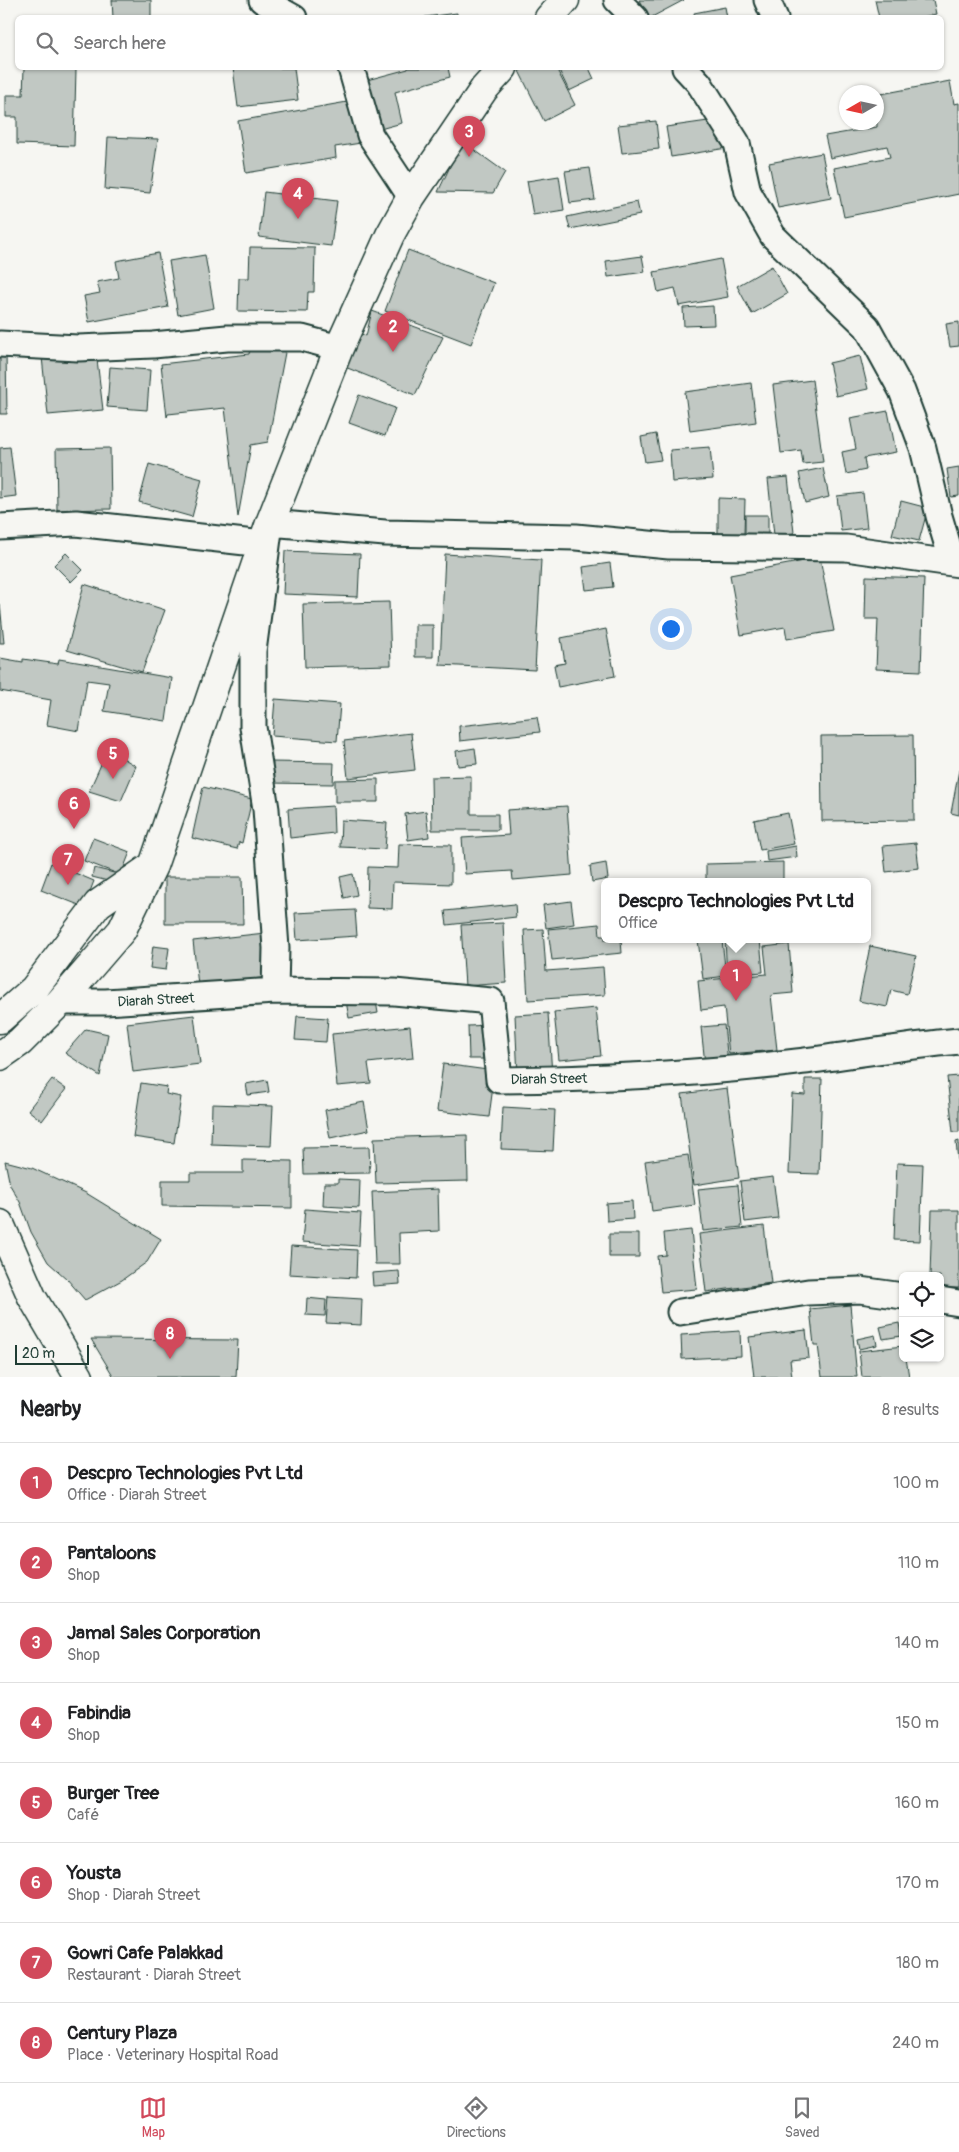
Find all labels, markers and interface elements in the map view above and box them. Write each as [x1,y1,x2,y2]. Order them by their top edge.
search box [15,15,944,70]
icon: search [33,29,61,57]
text: Search here [73,31,166,55]
north arrow [839,85,884,130]
pin: 3 [453,116,485,157]
pin: 4 [282,178,314,219]
pin: 2 [377,311,409,352]
your location [658,616,684,642]
pin: 5 [97,738,129,779]
pin: 6 [58,788,90,829]
pin: 7 [52,844,84,885]
popup [601,878,871,943]
text: Descpro Technologies Pvt Ltd [618,889,854,913]
text: Office [618,913,658,933]
pin: 1 [720,960,752,1001]
street label: Diarah Street [117,989,195,1011]
street label: Diarah Street [510,1070,588,1088]
map controls [899,1272,944,1362]
button: locate [899,1272,944,1317]
button: layers [899,1317,944,1362]
pin: 8 [154,1318,186,1359]
scale bar [15,1342,89,1365]
text: 20 m [22,1345,55,1362]
text: Nearby [20,1396,81,1423]
text: 8 results [882,1400,939,1420]
text: Descpro Technologies Pvt Ltd [67,1461,303,1485]
text: 1 [33,1473,39,1493]
text: 100 m [893,1473,939,1493]
text: Office · Diarah Street [67,1485,206,1505]
text: Pantaloons [67,1541,156,1565]
text: 2 [32,1553,40,1573]
text: 110 m [898,1553,939,1573]
text: Shop [67,1565,100,1585]
text: Jamal Sales Corporation [67,1621,260,1645]
text: 3 [32,1633,40,1653]
text: 140 m [895,1633,939,1653]
text: Shop [67,1645,100,1665]
text: Fabindia [67,1701,131,1725]
text: 4 [31,1713,41,1733]
text: 150 m [895,1713,939,1733]
text: Shop [67,1725,100,1745]
text: Burger Tree [67,1781,159,1805]
text: 5 [32,1793,40,1813]
text: 160 m [895,1793,939,1813]
text: Café [67,1805,99,1825]
text: Yousta [67,1861,121,1885]
text: 6 [31,1873,41,1893]
text: 170 m [896,1873,939,1893]
text: Shop · Diarah Street [67,1885,200,1905]
text: Gowri Cafe Palakkad [67,1941,223,1965]
text: 7 [32,1953,40,1973]
text: 180 m [896,1953,939,1973]
text: Restaurant · Diarah Street [67,1965,241,1985]
text: Century Plaza [67,2021,177,2045]
text: 8 [32,2033,40,2053]
text: 240 m [892,2033,939,2053]
text: Place · Veterinary Hospital Road [67,2045,279,2065]
tab: Map [139,2094,167,2141]
tab: Directions [446,2094,506,2141]
tab: Saved [785,2094,820,2141]

